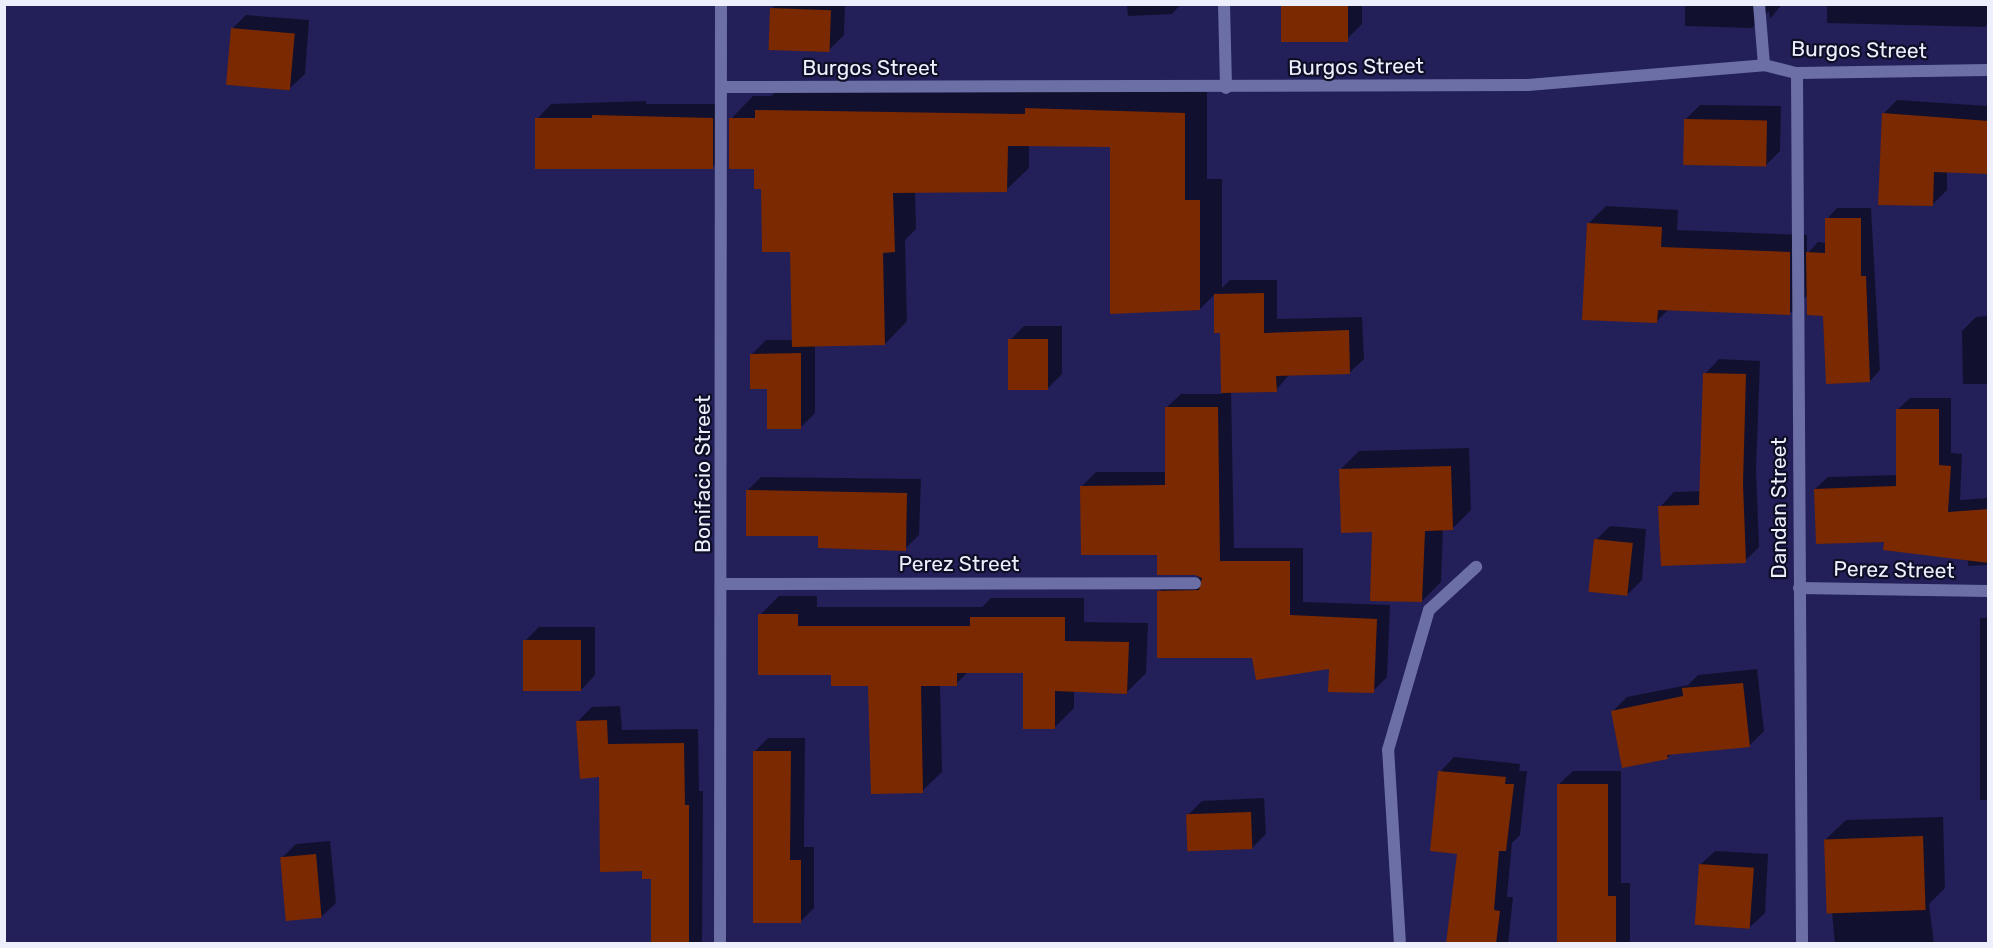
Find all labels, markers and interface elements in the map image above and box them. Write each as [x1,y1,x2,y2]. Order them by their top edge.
street label: Burgos Street [1791,36,1927,64]
street label: Burgos Street [1288,53,1424,81]
street label: Burgos Street [802,55,938,81]
street label: Bonifacio Street [690,395,716,553]
street label: Dandan Street [1766,437,1792,579]
street label: Perez Street [898,551,1020,577]
street label: Perez Street [1833,556,1955,584]

